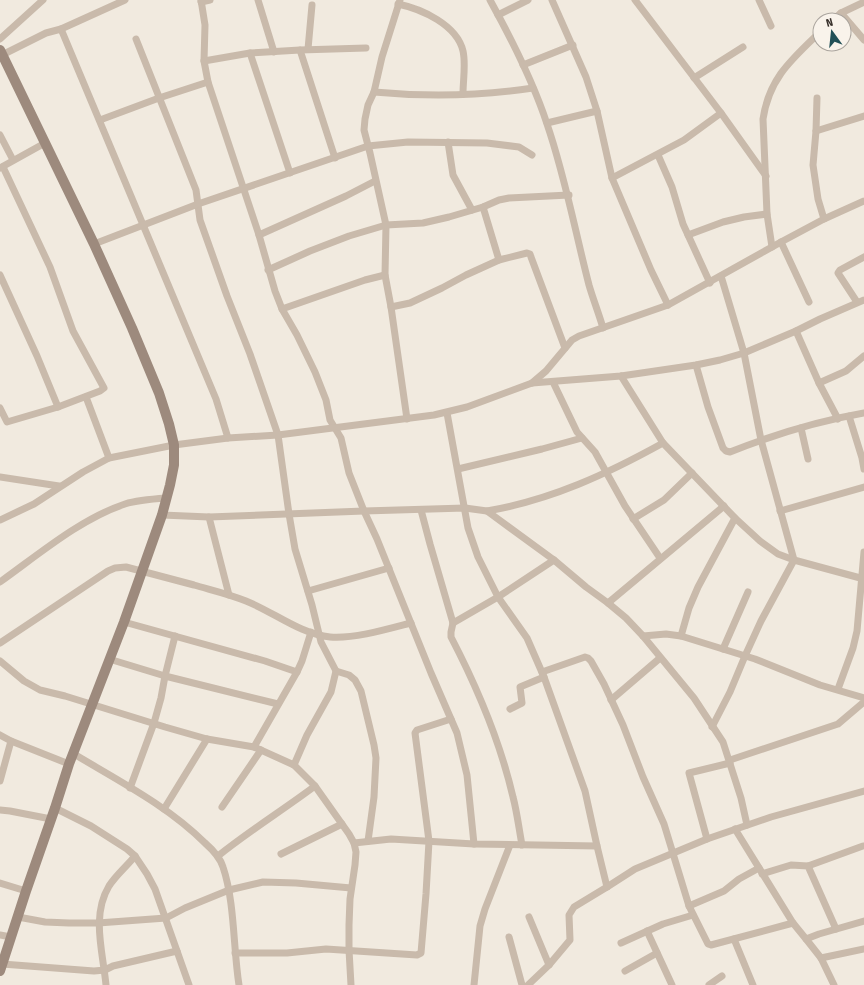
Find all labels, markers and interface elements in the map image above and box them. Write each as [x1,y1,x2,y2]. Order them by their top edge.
north arrow [812,12,852,52]
text: N [825,16,834,30]

